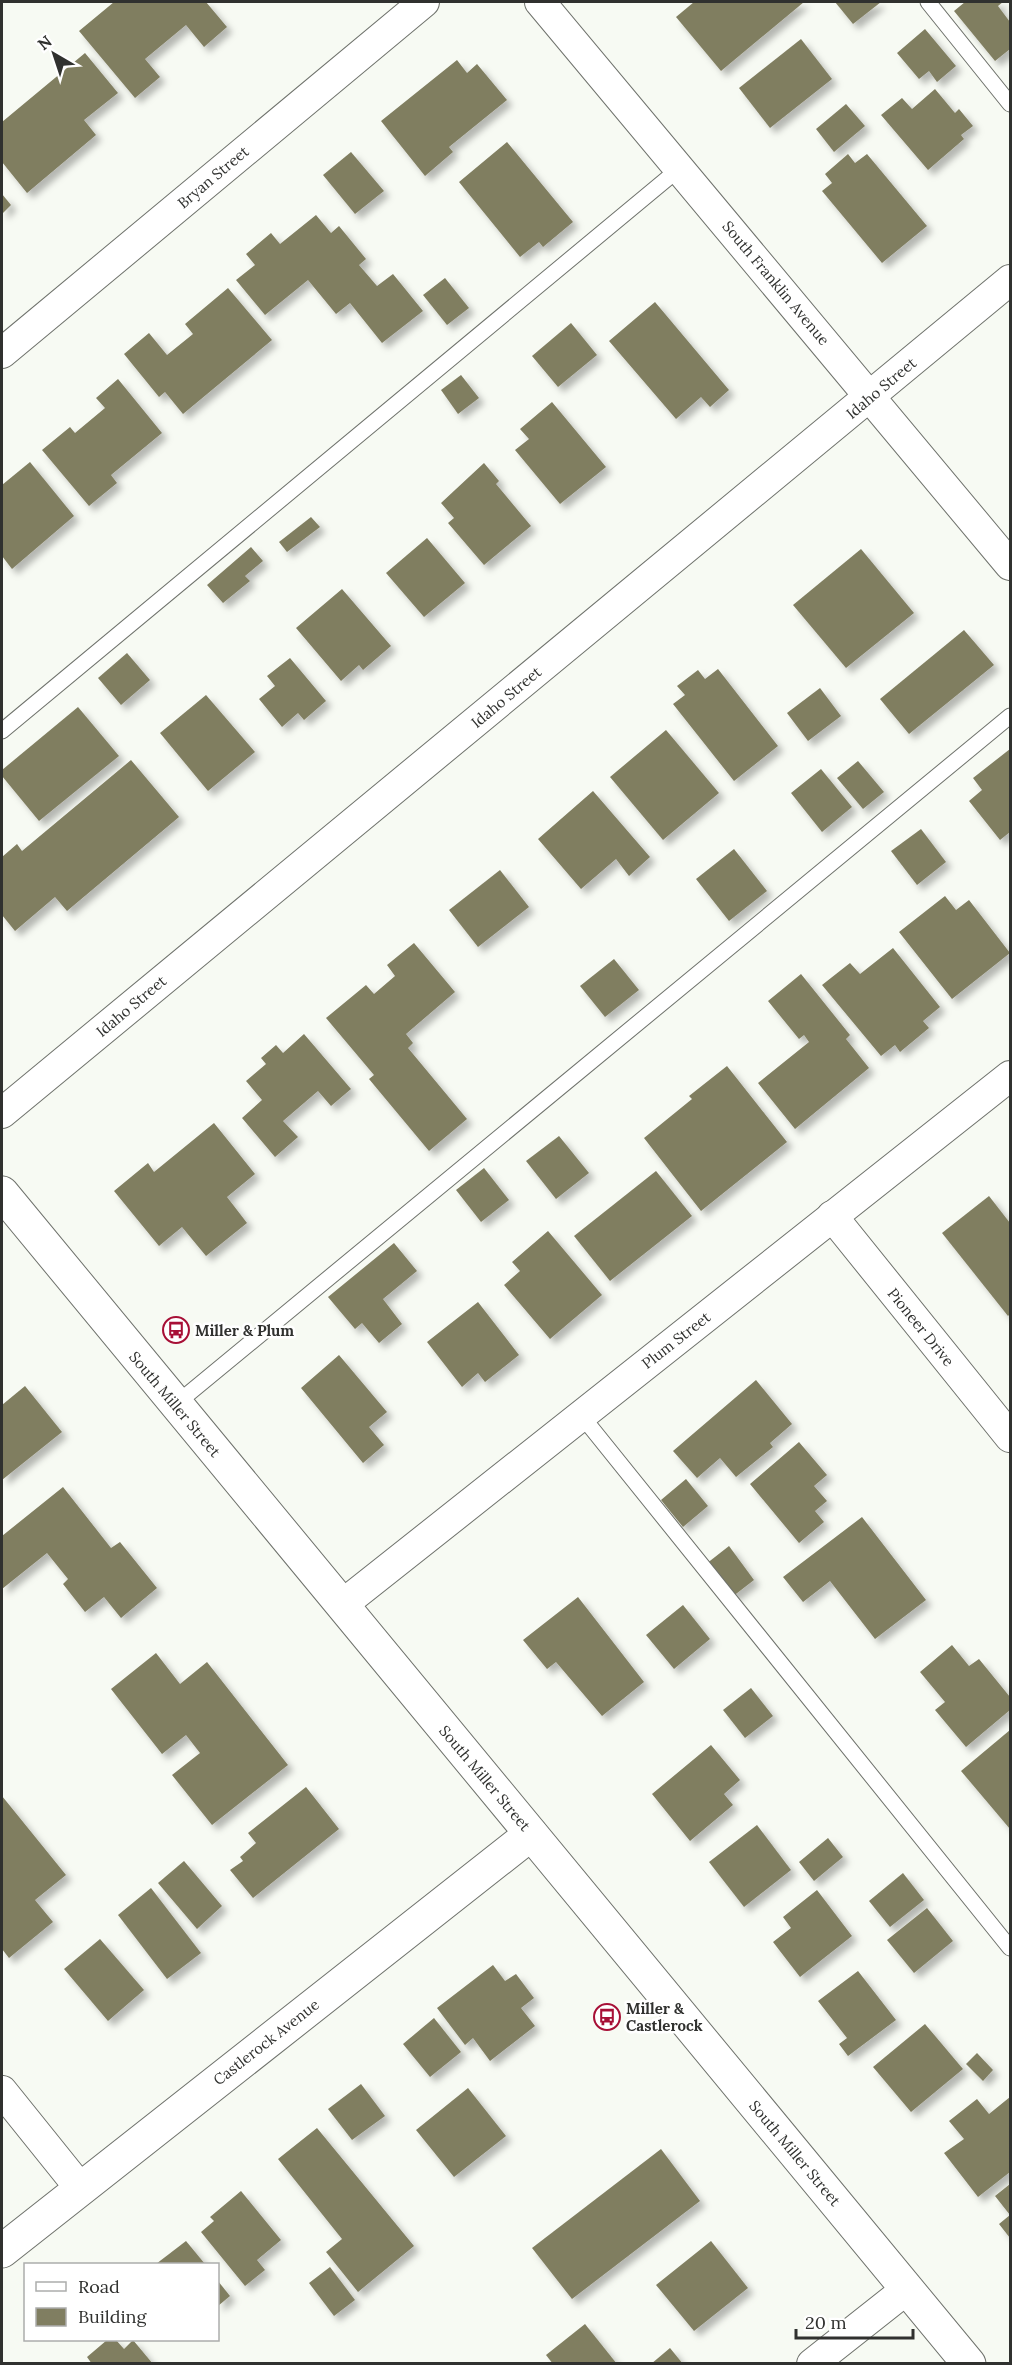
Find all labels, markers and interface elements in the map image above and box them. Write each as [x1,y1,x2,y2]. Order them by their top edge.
north arrow [24,24,84,84]
text: N [33,31,56,54]
street label: Bryan Street [173,142,253,212]
street label: South Franklin Avenue [718,217,834,349]
street label: Idaho Street [842,353,920,423]
street label: Idaho Street [467,662,545,732]
street label: Idaho Street [92,971,170,1041]
street label: Pioneer Drive [884,1284,958,1370]
street label: Plum Street [638,1307,714,1373]
bus stop icon: Miller & Plum [161,1315,191,1345]
place label: Miller & Plum [195,1321,294,1340]
street label: South Miller Street [125,1347,225,1461]
street label: South Miller Street [435,1721,535,1835]
street label: Castlerock Avenue [209,1995,323,2089]
place label: Miller & Castlerock [626,1999,703,2035]
bus stop icon: Miller & Castlerock [592,2002,622,2032]
street label: South Miller Street [745,2096,845,2210]
legend [24,2263,219,2341]
text: Road [78,2275,120,2298]
scale bar [796,2302,913,2340]
text: Building [78,2305,148,2328]
text: 20 m [805,2311,847,2334]

